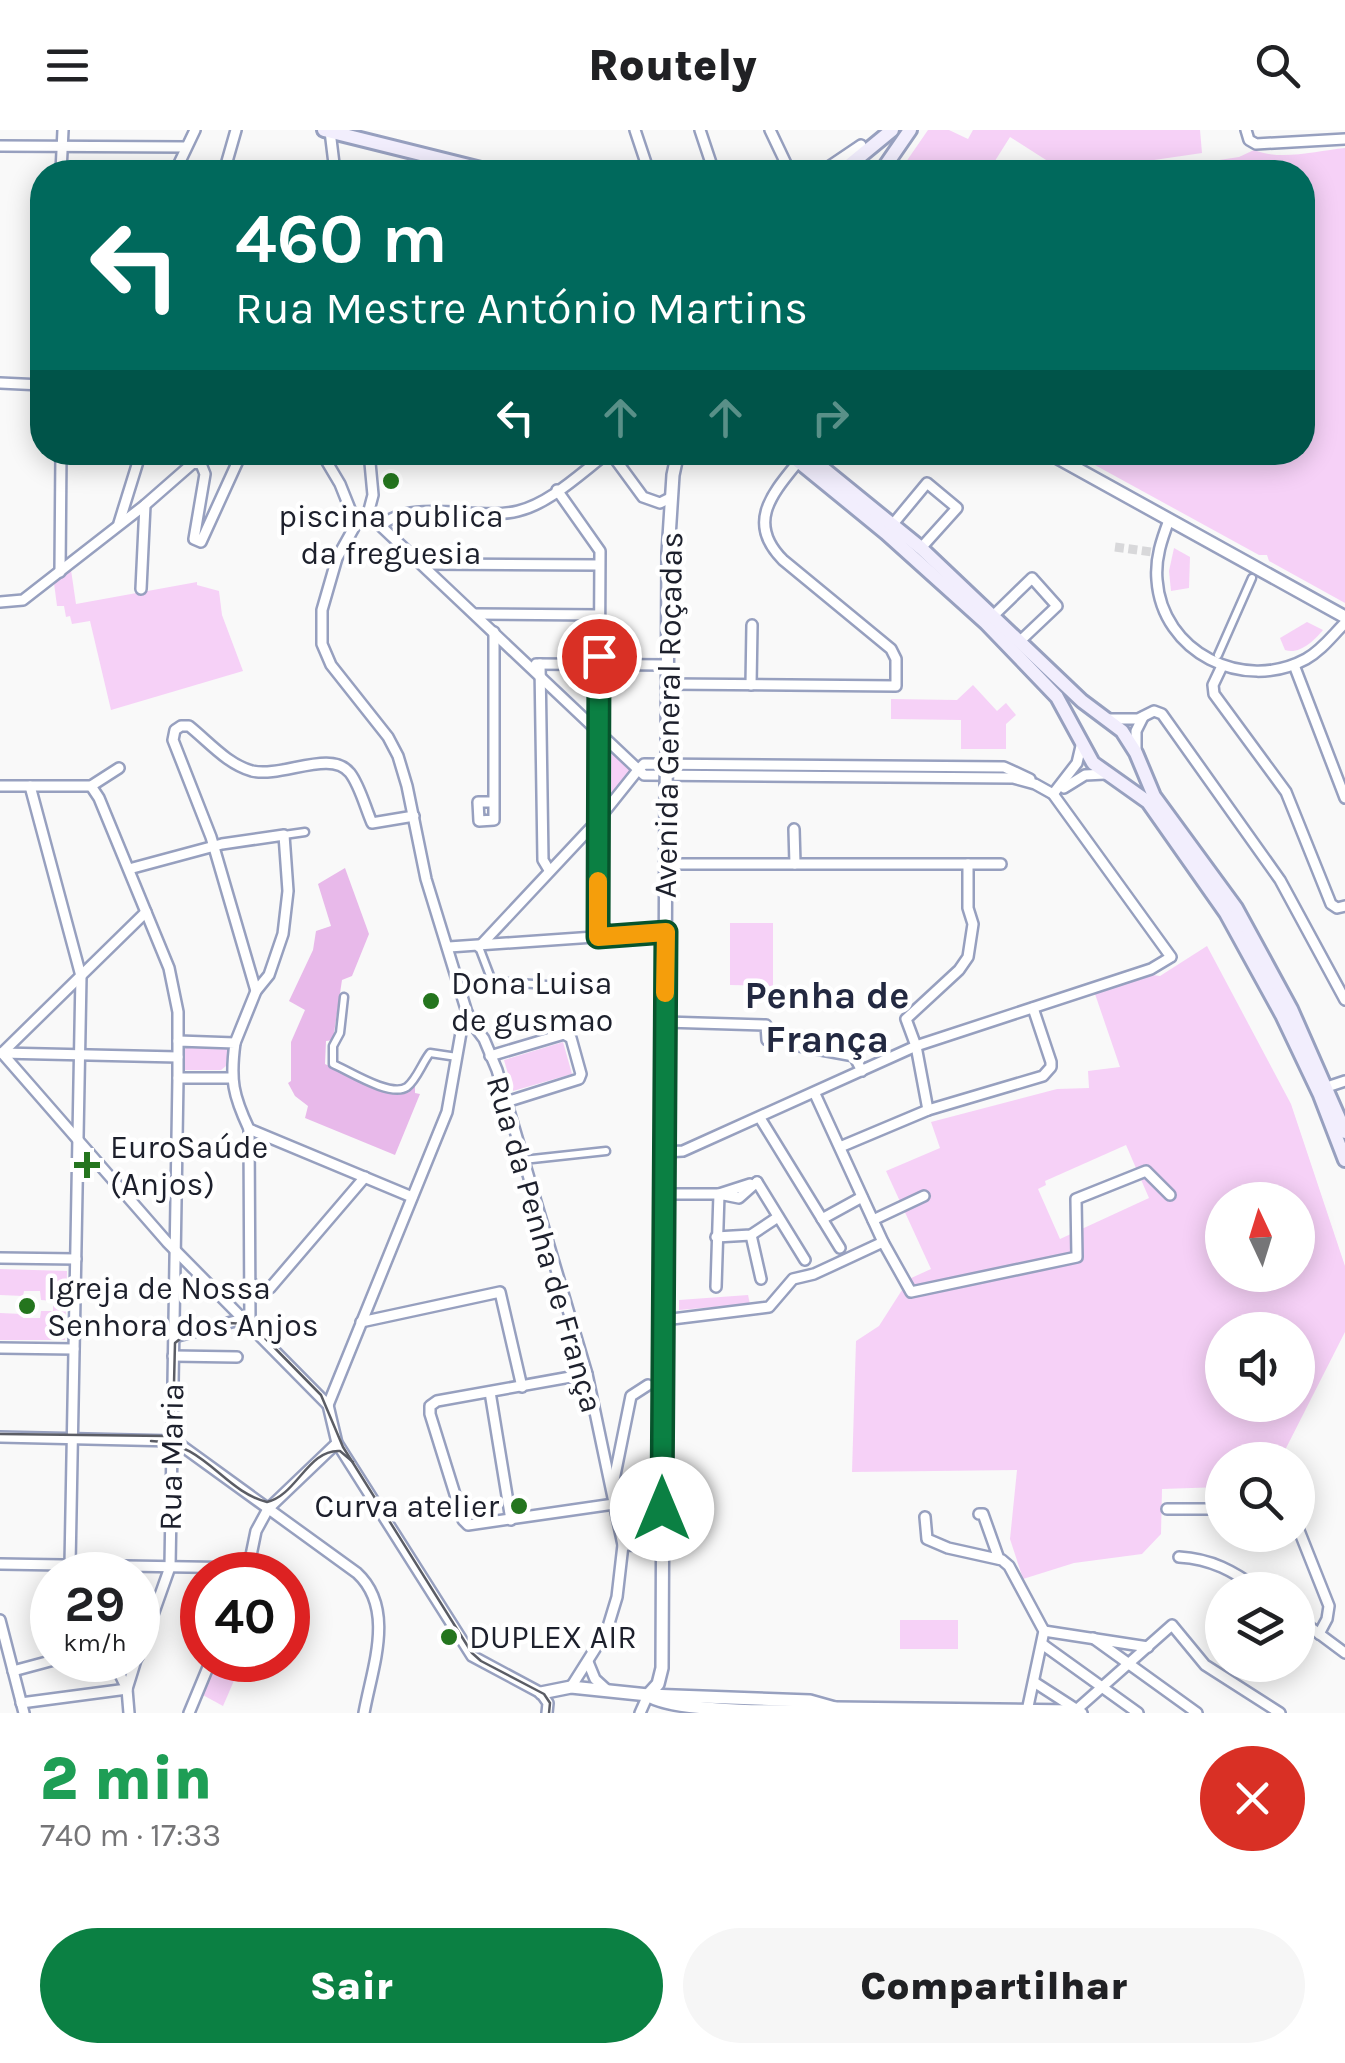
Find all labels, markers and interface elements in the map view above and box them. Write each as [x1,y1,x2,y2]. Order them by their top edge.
icon: menu [40,38,95,93]
icon: search [1250,38,1305,93]
text: Routely [588,39,757,91]
text: 460 m [235,198,448,280]
icon: left [70,200,200,330]
text: Rua Mestre António Martins [235,282,808,334]
icon: left [488,390,543,445]
icon: ahead [593,390,648,445]
icon: ahead [698,390,753,445]
icon: right [803,390,858,445]
marker: piscina publica da freguesia [380,470,402,492]
place label: piscina publica da freguesia [278,498,504,572]
street label: Avenida General Roçadas [647,532,690,898]
pin [557,614,642,699]
icon: arrive [572,629,627,684]
place label: Dona Luisa de gusmao [451,965,613,1039]
district label: Penha de França [745,973,909,1062]
marker: Dona Luisa de gusmao [420,990,442,1012]
street label: Rua da Penha de França [479,1071,610,1417]
place label: EuroSaúde (Anjos) [110,1129,268,1203]
marker: EuroSaúde (Anjos) [74,1152,100,1178]
north arrow [1205,1182,1315,1292]
map controls [1205,1182,1315,1682]
place label: Igreja de Nossa Senhora dos Anjos [47,1270,319,1344]
marker: Igreja de Nossa Senhora dos Anjos [16,1295,38,1317]
button: sound [1205,1312,1315,1422]
street label: Rua Maria [152,1383,191,1531]
button: search [1205,1442,1315,1552]
position arrow [610,1457,714,1561]
place label: Curva atelier [315,1488,499,1525]
marker: Curva atelier [508,1495,530,1517]
speed limit sign: 40 [180,1552,310,1682]
button: layers [1205,1572,1315,1682]
text: 29 [65,1575,125,1634]
place label: DUPLEX AIR [469,1619,637,1656]
marker: DUPLEX AIR [438,1626,460,1648]
text: km/h [63,1628,127,1657]
text: 2 min [40,1744,212,1814]
button: close [1200,1746,1305,1851]
text: 740 m · 17:33 [40,1817,221,1854]
button: Sair [40,1928,663,2043]
button: Compartilhar [683,1928,1305,2043]

